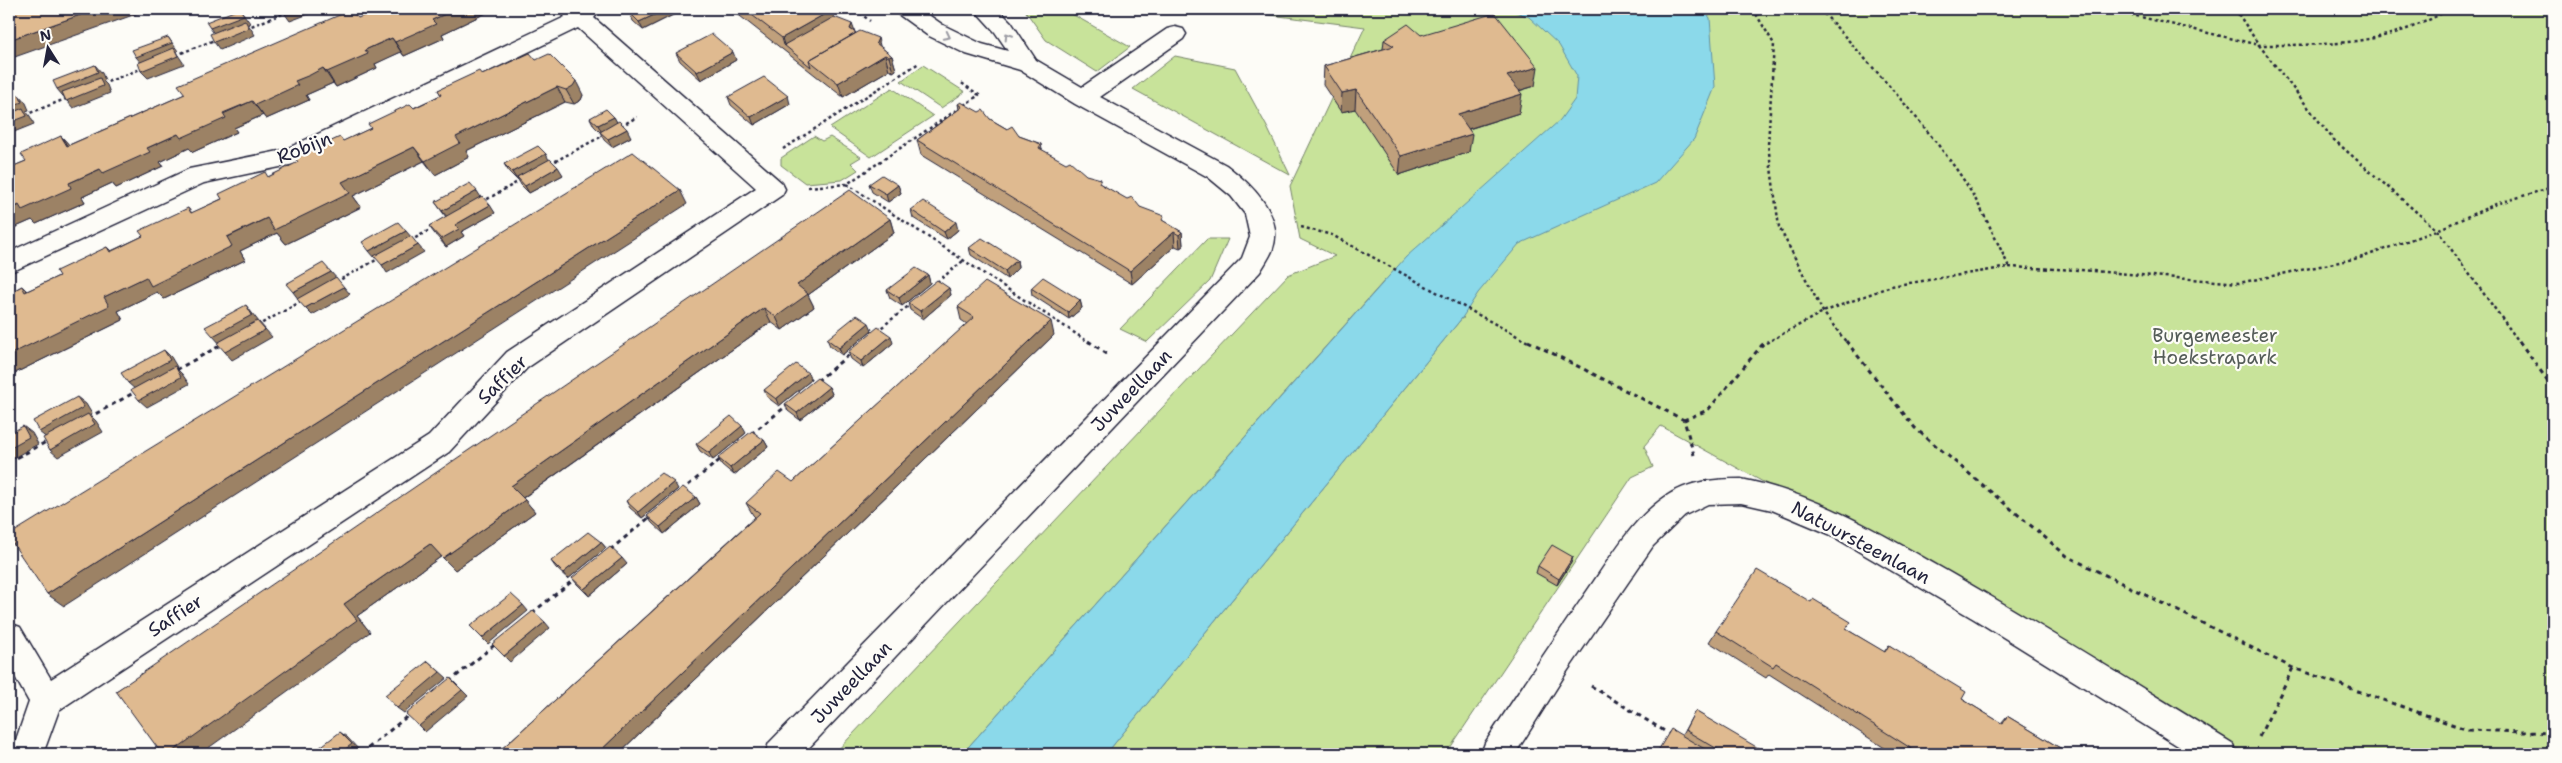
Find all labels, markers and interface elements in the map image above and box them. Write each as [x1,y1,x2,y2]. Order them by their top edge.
north arrow [22,22,72,72]
text: N [38,25,53,45]
one-way arrow [942,30,951,40]
one-way arrow [1005,32,1014,41]
street label: Robijn [273,126,335,169]
park label: Burgemeester Hoekstrapark [2152,323,2278,370]
street label: Juweellaan [1085,343,1177,437]
street label: Saffier [472,349,533,410]
street label: Natuursteenlaan [1787,495,1935,590]
street label: Saffier [143,588,208,643]
street label: Juweellaan [805,635,897,729]

